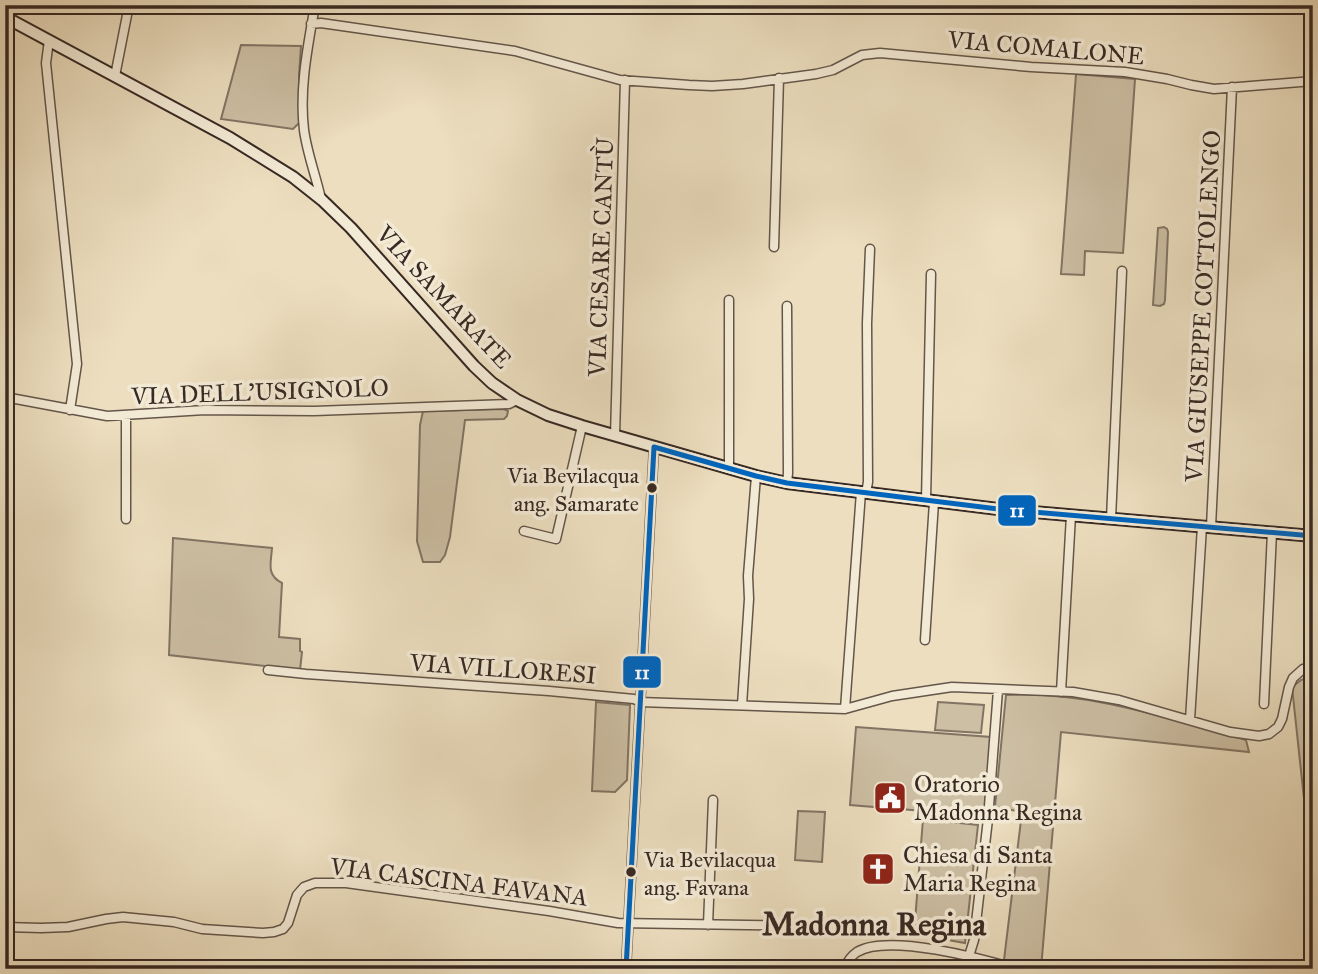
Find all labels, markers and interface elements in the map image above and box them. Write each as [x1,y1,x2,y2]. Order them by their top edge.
street label: VIA COMALONE [946,24,1145,72]
street label: VIA GIUSEPPE COTTOLENGO [1179,129,1227,484]
street label: VIA CESARE CANTÙ [582,137,620,378]
street label: VIA SAMARATE [369,218,518,375]
street label: VIA DELL'USIGNOLO [130,373,389,412]
place label: Via Bevilacqua ang. Samarate [506,462,640,517]
marker: Via Bevilacqua ang. Samarate [645,481,659,495]
line badge: 11 [997,494,1037,527]
text: 11 [1009,499,1025,522]
street label: VIA VILLORESI [408,647,597,690]
line badge: 11 [622,655,662,689]
text: 11 [634,661,650,684]
place label: Oratorio Madonna Regina [914,769,1083,827]
public building icon: Oratorio Madonna Regina [871,779,909,817]
place label: Chiesa di Santa Maria Regina [903,840,1053,898]
place label: Via Bevilacqua ang. Favana [643,846,776,901]
church icon: Chiesa di Santa Maria Regina [859,850,897,888]
street label: VIA CASCINA FAVANA [327,851,590,913]
marker: Via Bevilacqua ang. Favana [624,865,638,879]
district label: Madonna Regina [762,905,988,944]

